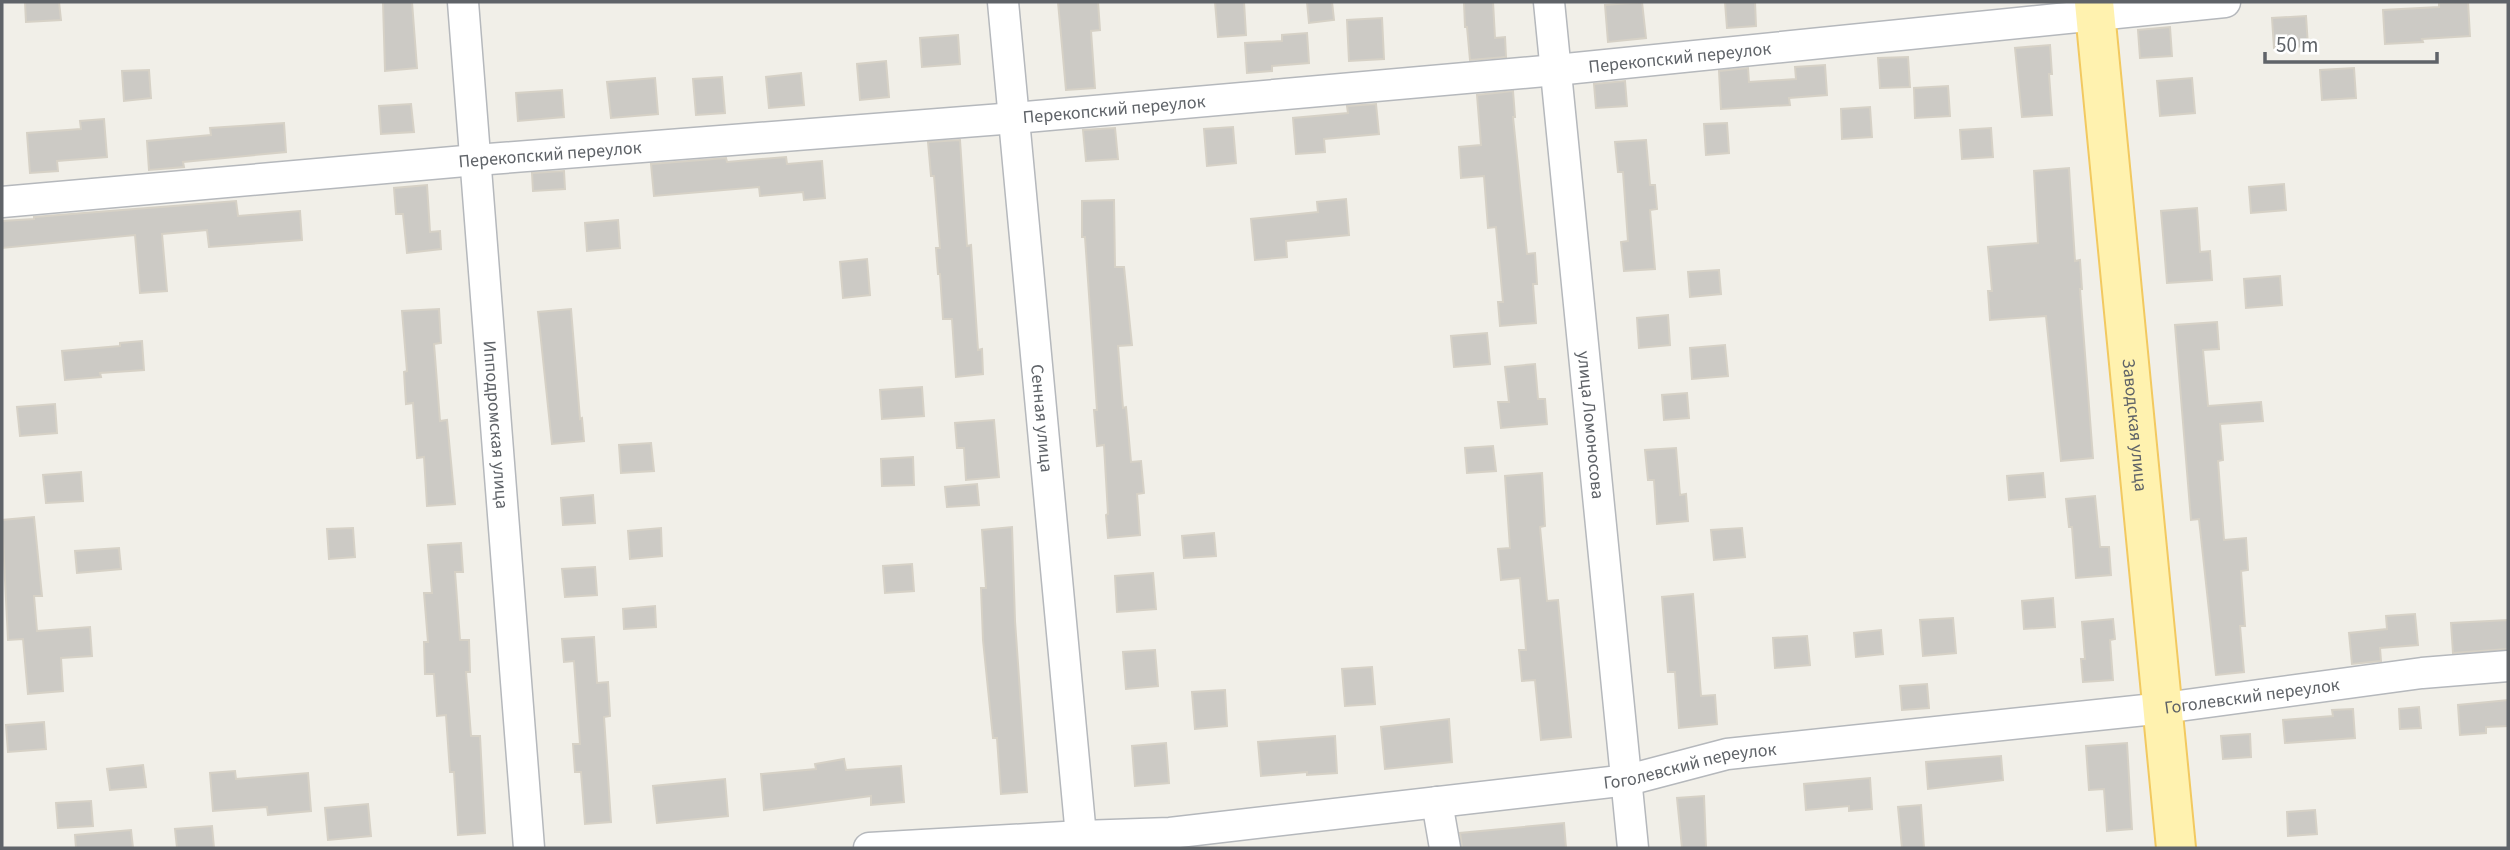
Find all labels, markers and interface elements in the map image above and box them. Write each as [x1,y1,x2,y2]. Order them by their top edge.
scale bar [2265,21,2436,65]
text: 50 m [2276,30,2318,60]
street label: Перекопский переулок [1587,36,1772,79]
street label: Перекопский переулок [1022,89,1207,130]
street label: Перекопский переулок [457,135,642,174]
street label: Ипподромская улица [477,340,515,510]
street label: улица Ломоносова [1571,350,1611,500]
street label: Заводская улица [2116,357,2154,493]
street label: Сенная улица [1024,363,1059,473]
street label: Гоголевский переулок [2163,672,2341,720]
street label: Гоголевский переулок [1602,736,1778,795]

